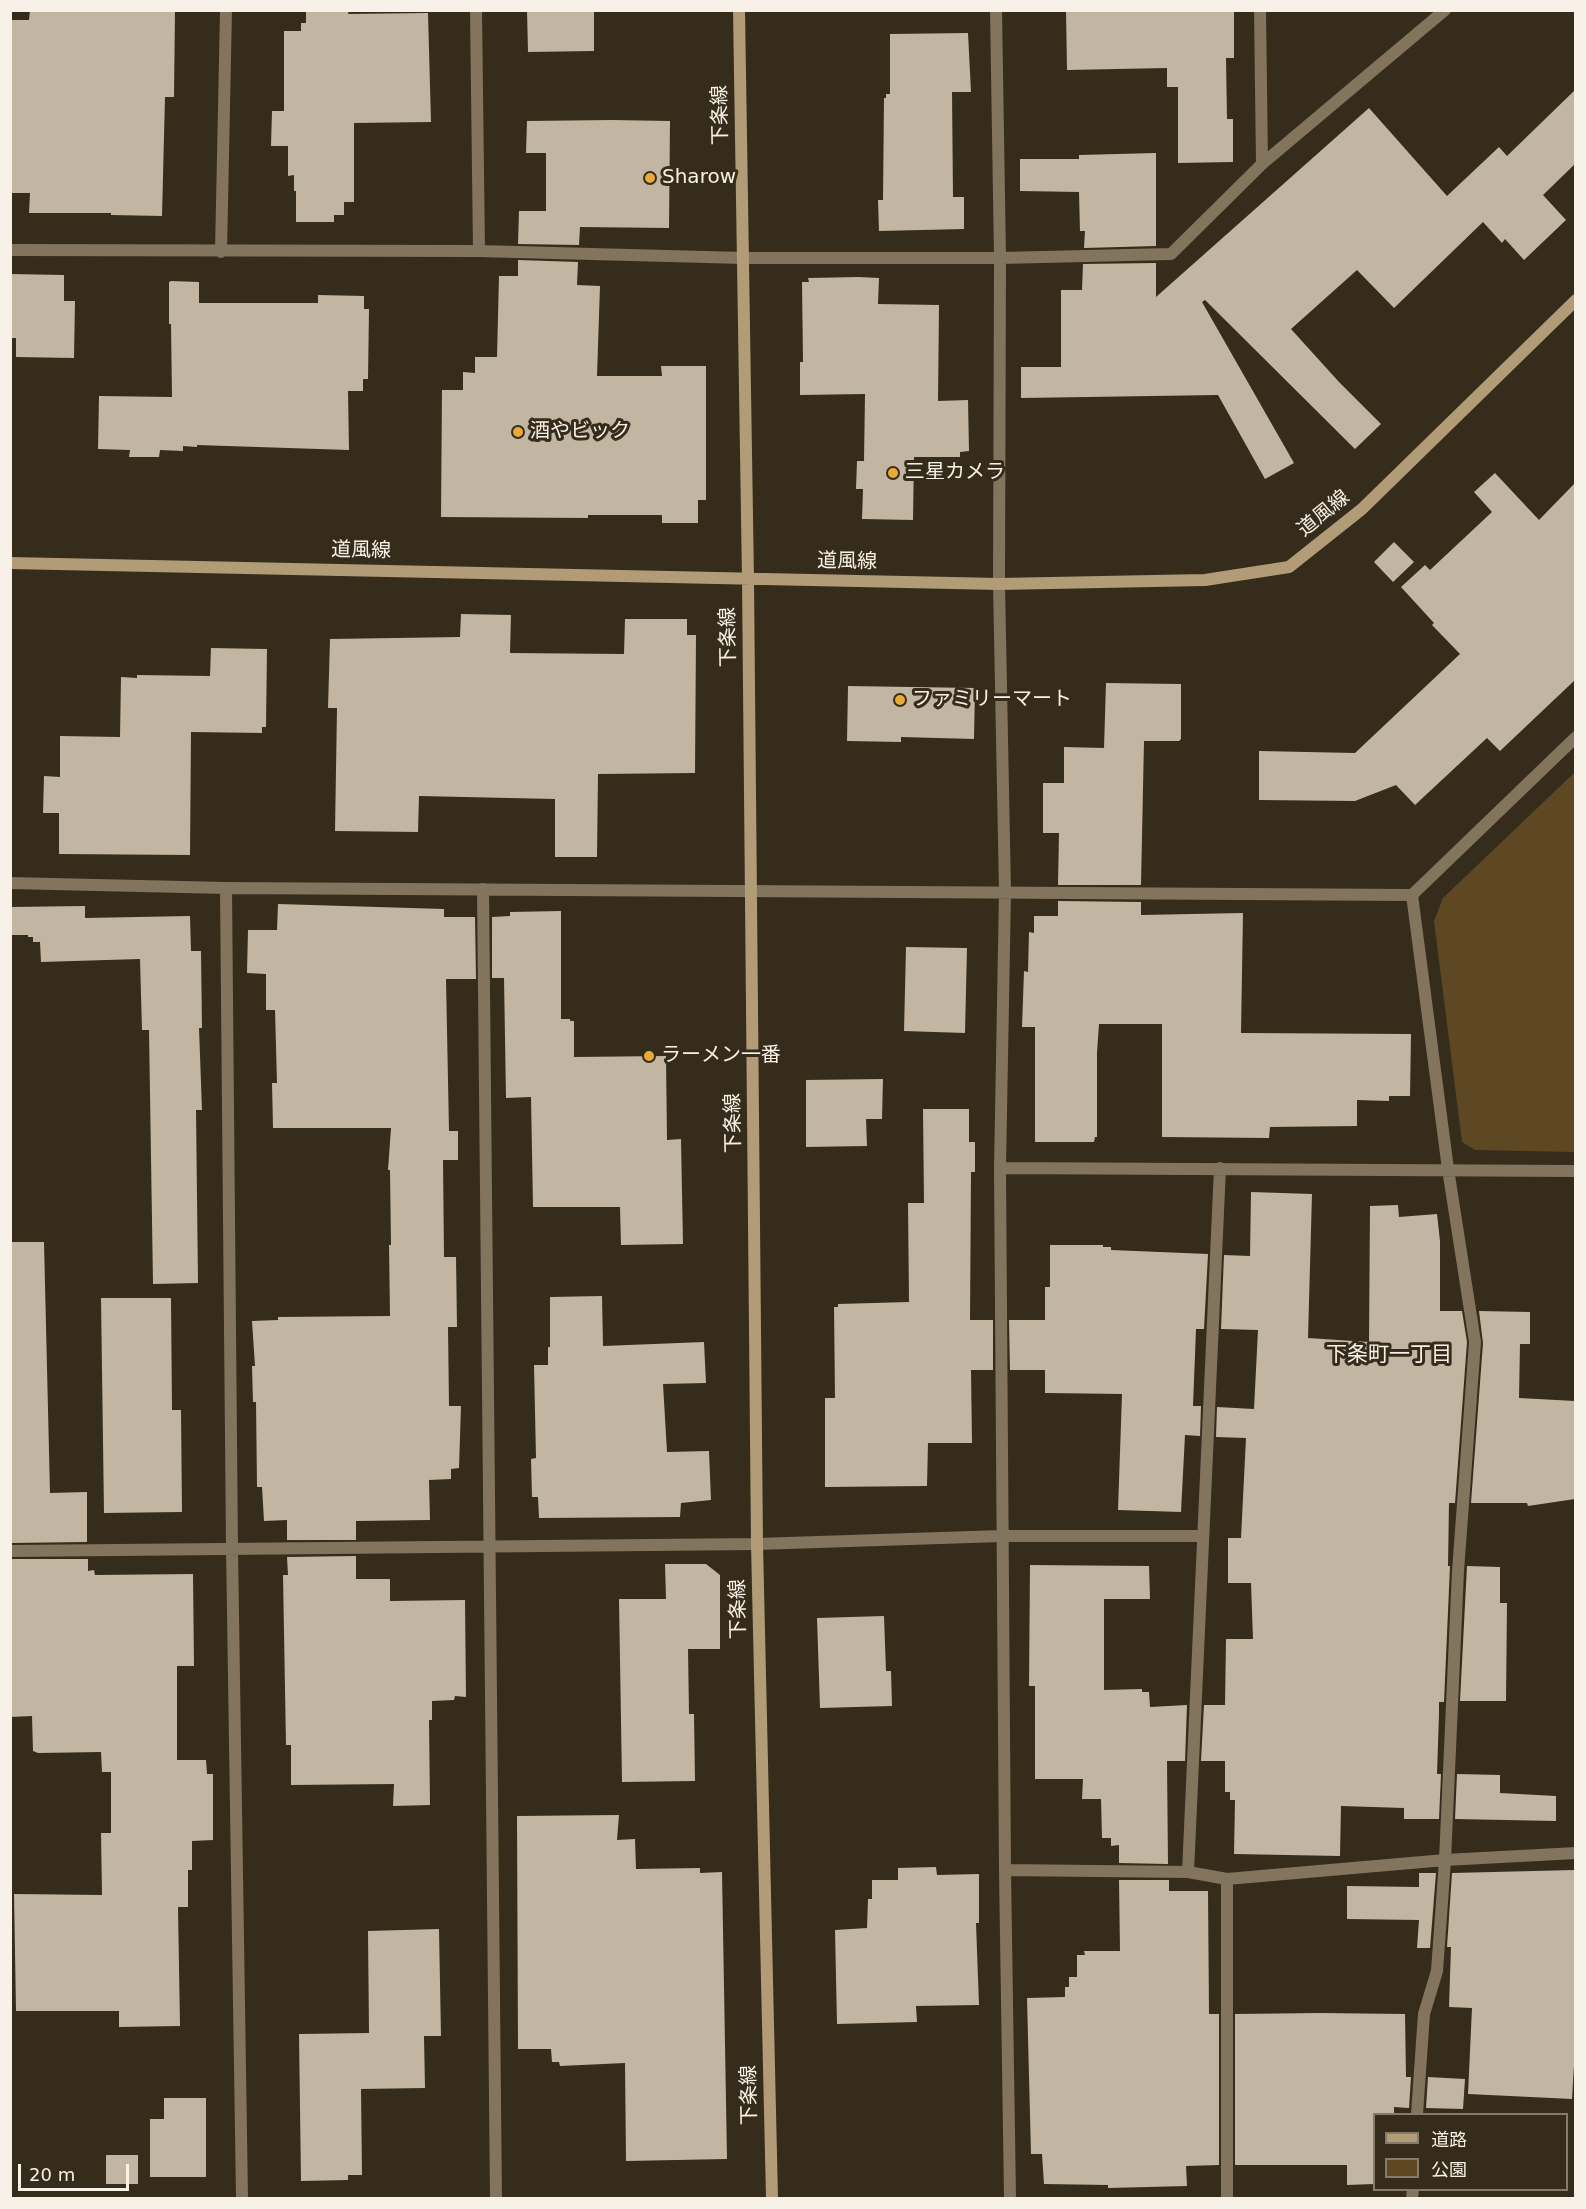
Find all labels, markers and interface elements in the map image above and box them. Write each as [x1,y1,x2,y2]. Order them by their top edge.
street label: 下条線 [708,85,734,145]
place label: Sharow [662,166,736,190]
marker: Sharow [643,171,657,185]
place label: 酒やビック [530,420,630,444]
marker: 酒やビック [511,425,525,439]
place label: 三星カメラ [905,461,1005,485]
marker: 三星カメラ [886,466,900,480]
street label: 道風線 [1293,486,1355,542]
street label: 道風線 [331,538,391,564]
street label: 道風線 [817,549,877,575]
street label: 下条線 [716,607,742,667]
place label: ファミリーマート [912,688,1072,712]
marker: ファミリーマート [893,693,907,707]
place label: ラーメン一番 [661,1044,781,1068]
marker: ラーメン一番 [642,1049,656,1063]
street label: 下条線 [721,1093,747,1153]
district label: 下条町一丁目 [1326,1343,1452,1369]
street label: 下条線 [726,1579,752,1639]
street label: 下条線 [737,2065,763,2125]
legend [1373,2113,1568,2191]
text: 道路 [1431,2129,1467,2150]
scale bar [21,2152,132,2190]
text: 公園 [1431,2159,1467,2180]
text: 20 m [29,2164,75,2185]

